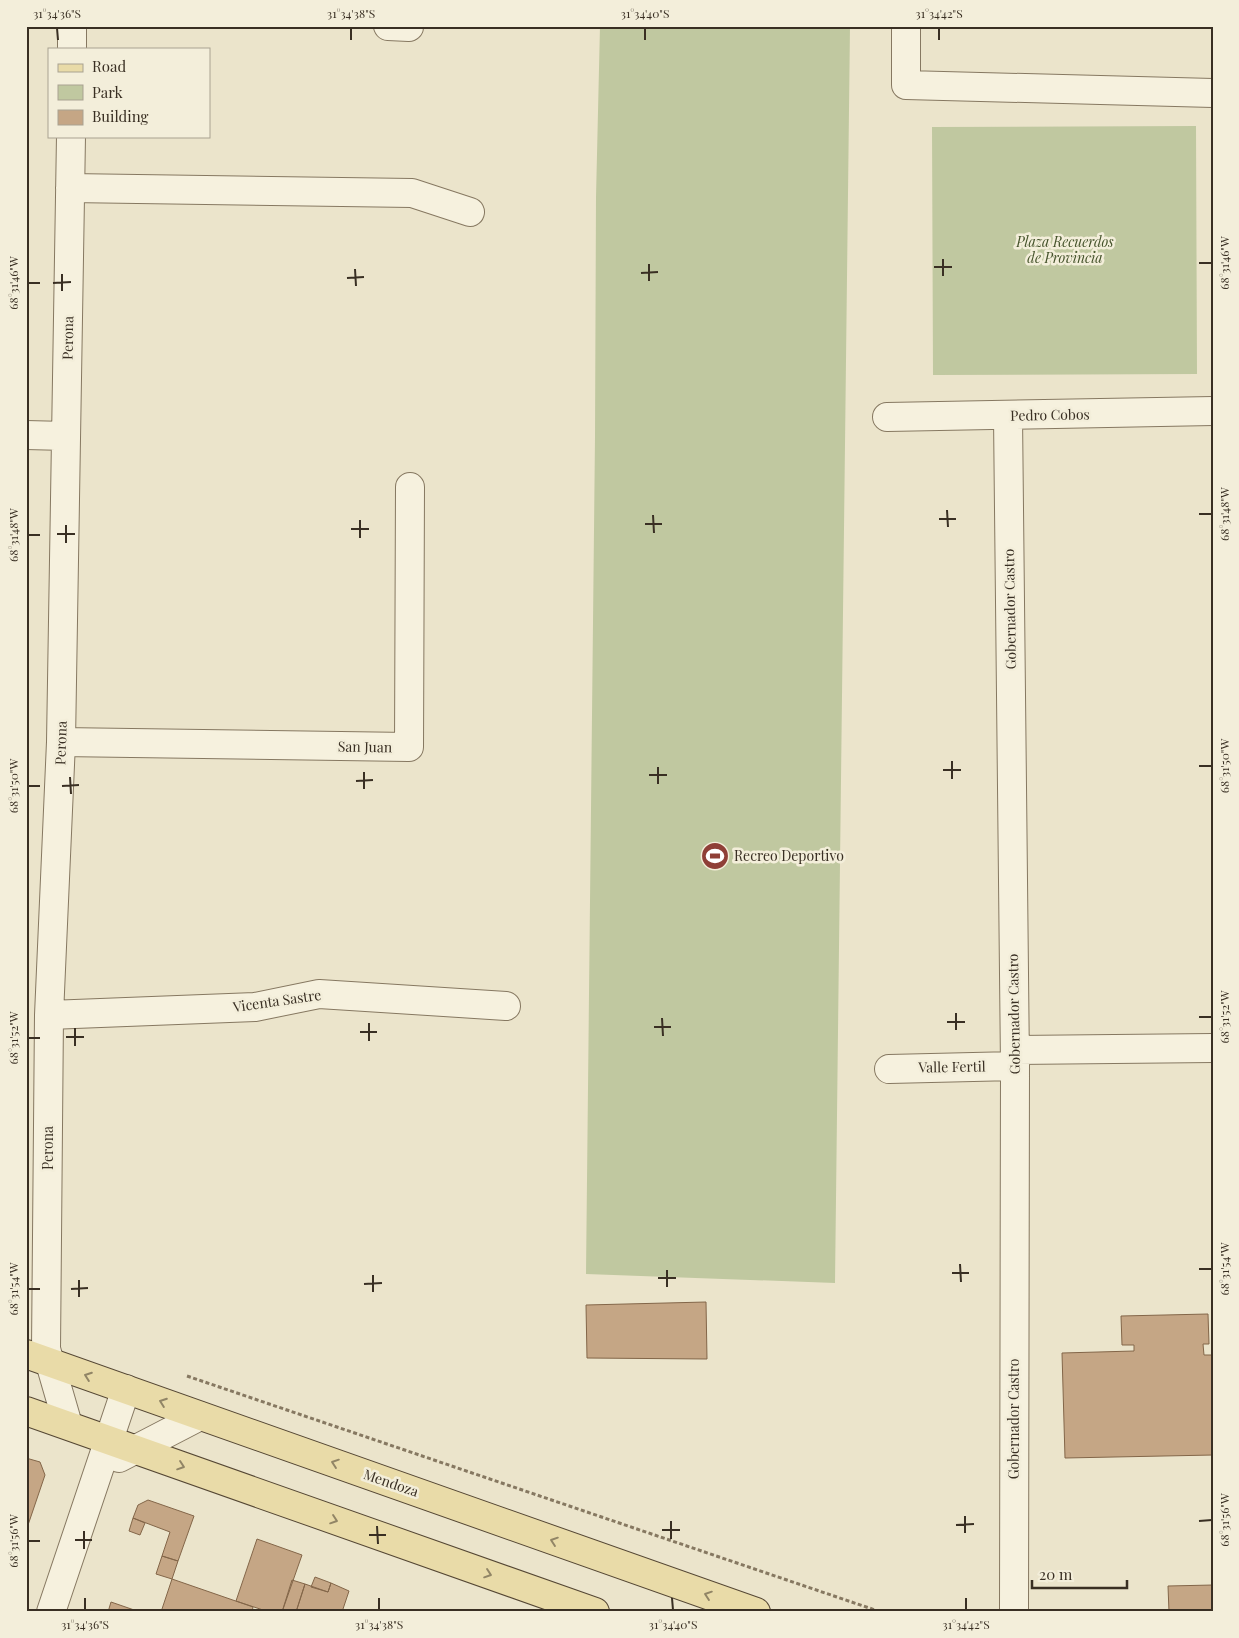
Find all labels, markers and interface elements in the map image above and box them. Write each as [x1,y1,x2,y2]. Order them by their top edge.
text: 31°34'36"S [33,5,81,21]
text: 31°34'38"S [327,5,375,21]
text: 31°34'40"S [621,5,669,21]
text: 31°34'42"S [915,5,963,21]
legend [48,48,210,138]
text: Road [92,56,126,76]
text: Park [92,82,124,102]
text: Building [92,106,149,126]
park label: Plaza Recuerdos de Provincia [1015,232,1114,267]
text: 68°31'46"W [1216,236,1232,290]
text: 68°31'46"W [5,256,21,310]
street label: Perona [58,316,77,360]
street label: Pedro Cobos [1010,404,1090,425]
text: 68°31'48"W [1216,487,1232,541]
text: 68°31'48"W [5,508,21,562]
street label: Gobernador Castro [999,548,1020,670]
street label: Perona [50,721,71,765]
street label: San Juan [338,737,393,756]
text: 68°31'50"W [1216,739,1232,793]
text: 68°31'50"W [5,759,21,813]
sports icon: Recreo Deportivo [700,841,730,871]
place label: Recreo Deportivo [734,846,844,865]
street label: Gobernador Castro [1003,953,1024,1075]
street label: Vicenta Sastre [231,985,322,1016]
text: 68°31'52"W [1216,990,1232,1044]
text: 68°31'52"W [5,1011,21,1065]
street label: Valle Fertil [917,1056,986,1077]
street label: Perona [38,1126,57,1170]
text: 68°31'54"W [1216,1242,1232,1296]
text: 68°31'54"W [5,1262,21,1316]
street label: Gobernador Castro [1004,1358,1023,1479]
one-way arrow [84,1372,93,1382]
one-way arrow [159,1398,168,1408]
one-way arrow [331,1459,340,1469]
one-way arrow [176,1460,185,1470]
street label: Mendoza [361,1464,421,1501]
text: 68°31'56"W [1216,1493,1232,1547]
text: 68°31'56"W [5,1514,21,1568]
one-way arrow [330,1514,338,1524]
one-way arrow [551,1537,559,1547]
scale bar [1032,1558,1126,1590]
text: 20 m [1039,1564,1073,1584]
one-way arrow [483,1568,491,1578]
one-way arrow [704,1591,712,1601]
text: 31°34'36"S [61,1616,109,1632]
text: 31°34'38"S [355,1616,403,1632]
text: 31°34'40"S [649,1616,697,1632]
text: 31°34'42"S [942,1616,990,1632]

